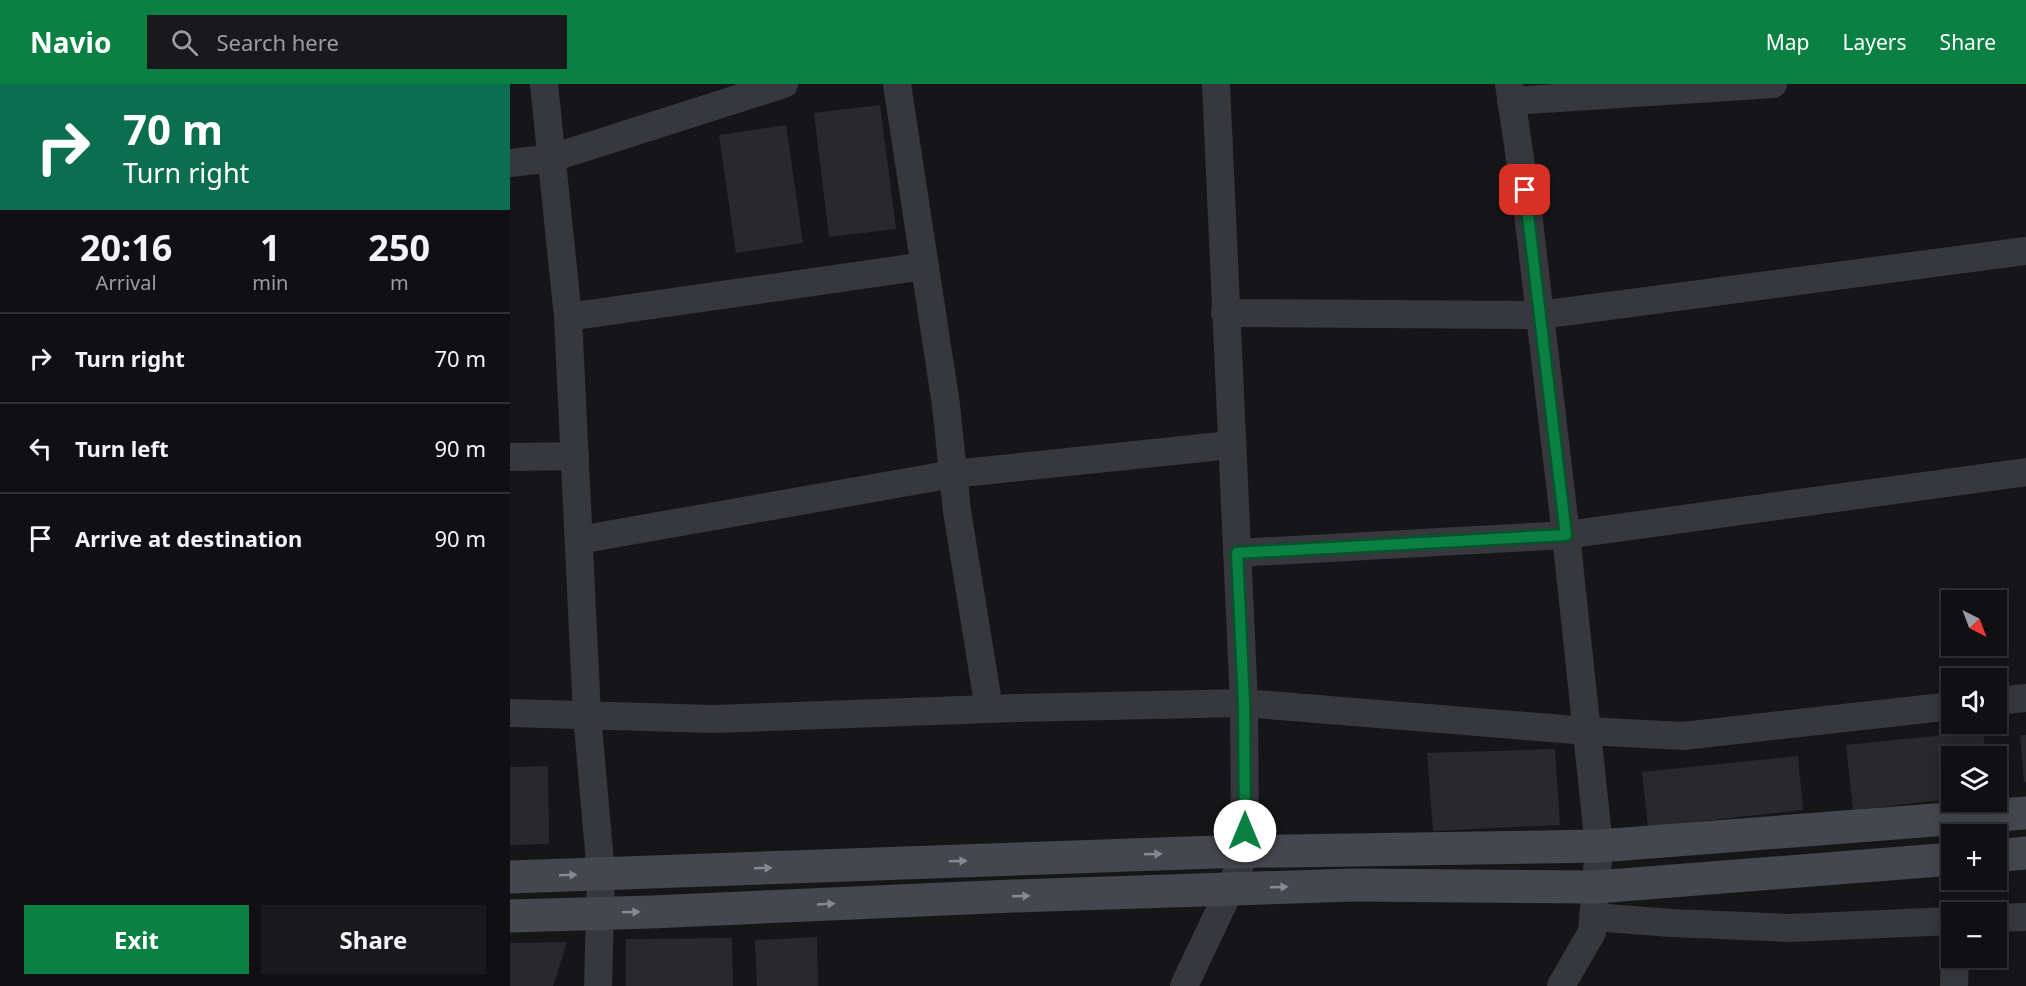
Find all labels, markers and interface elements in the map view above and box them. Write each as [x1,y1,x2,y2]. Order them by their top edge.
search box [147,15,567,69]
text: Navio [30,23,111,61]
icon: search [168,26,201,59]
text: Search here [216,27,339,57]
text: Map [1766,28,1810,56]
text: Layers [1843,28,1907,56]
text: Share [1940,28,1996,56]
text: 70 m [123,100,223,157]
icon: right [24,108,102,186]
text: Turn right [123,154,249,191]
pin [1499,164,1550,215]
icon: arrive [1508,173,1541,206]
text: 20:16 [80,223,172,272]
text: 1 [260,223,281,272]
text: 250 [368,223,430,272]
text: Arrival [96,269,157,296]
text: min [252,269,288,296]
text: m [390,269,409,296]
icon: right [24,342,57,375]
text: Turn right [75,343,185,373]
text: 70 m [435,343,486,373]
icon: left [24,432,57,465]
text: Turn left [75,433,169,463]
text: 90 m [435,433,486,463]
icon: arrive [24,522,57,555]
text: Arrive at destination [75,523,302,553]
text: 90 m [435,523,486,553]
north arrow [1941,590,2007,656]
map controls [1941,590,2007,968]
button: sound [1941,668,2007,734]
button: layers [1941,746,2007,812]
position arrow [1213,799,1277,863]
button: + [1941,824,2007,890]
one-way arrow [1144,850,1163,859]
one-way arrow [949,857,968,866]
one-way arrow [754,864,773,873]
one-way arrow [559,871,578,880]
one-way arrow [1269,883,1288,892]
one-way arrow [1012,891,1031,900]
one-way arrow [817,899,836,909]
button: − [1941,902,2007,968]
button: Exit [24,905,249,974]
button: Share [261,905,486,974]
one-way arrow [622,907,641,917]

